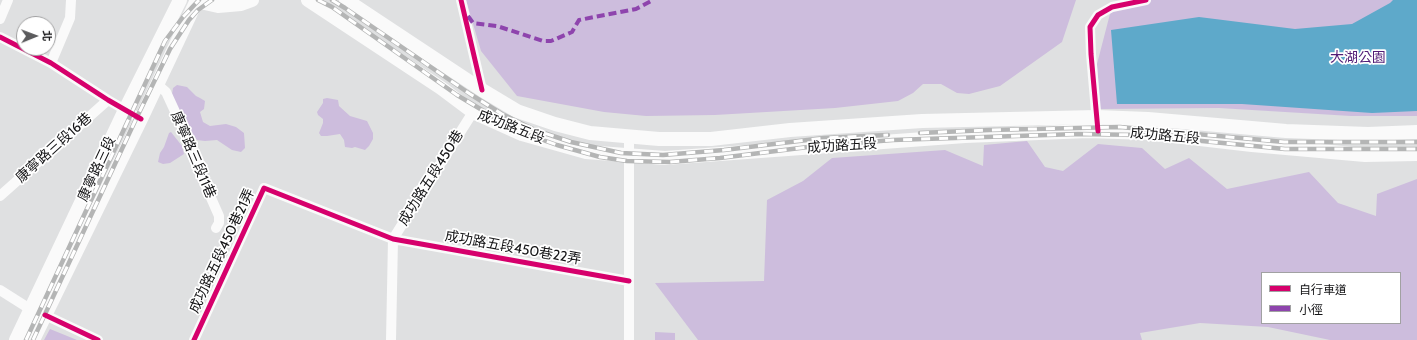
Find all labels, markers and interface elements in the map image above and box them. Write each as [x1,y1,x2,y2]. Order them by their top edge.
north arrow [16,16,56,56]
text: 北 [40,30,54,41]
park label: 大湖公園 [1330,50,1386,66]
street label: 成功路五段 [475,107,547,147]
street label: 康寧路三段16巷 [13,109,95,187]
street label: 康寧路三段11巷 [167,109,219,201]
street label: 成功路五段 [1129,125,1201,147]
street label: 成功路五段450巷 [395,127,467,229]
street label: 康寧路三段 [75,134,119,204]
street label: 成功路五段 [806,135,878,157]
street label: 成功路五段450巷21弄 [186,186,258,316]
street label: 成功路五段450巷22弄 [444,228,582,268]
legend [1261,272,1401,324]
text: 自行車道 [1299,282,1347,297]
text: 小徑 [1299,302,1323,317]

